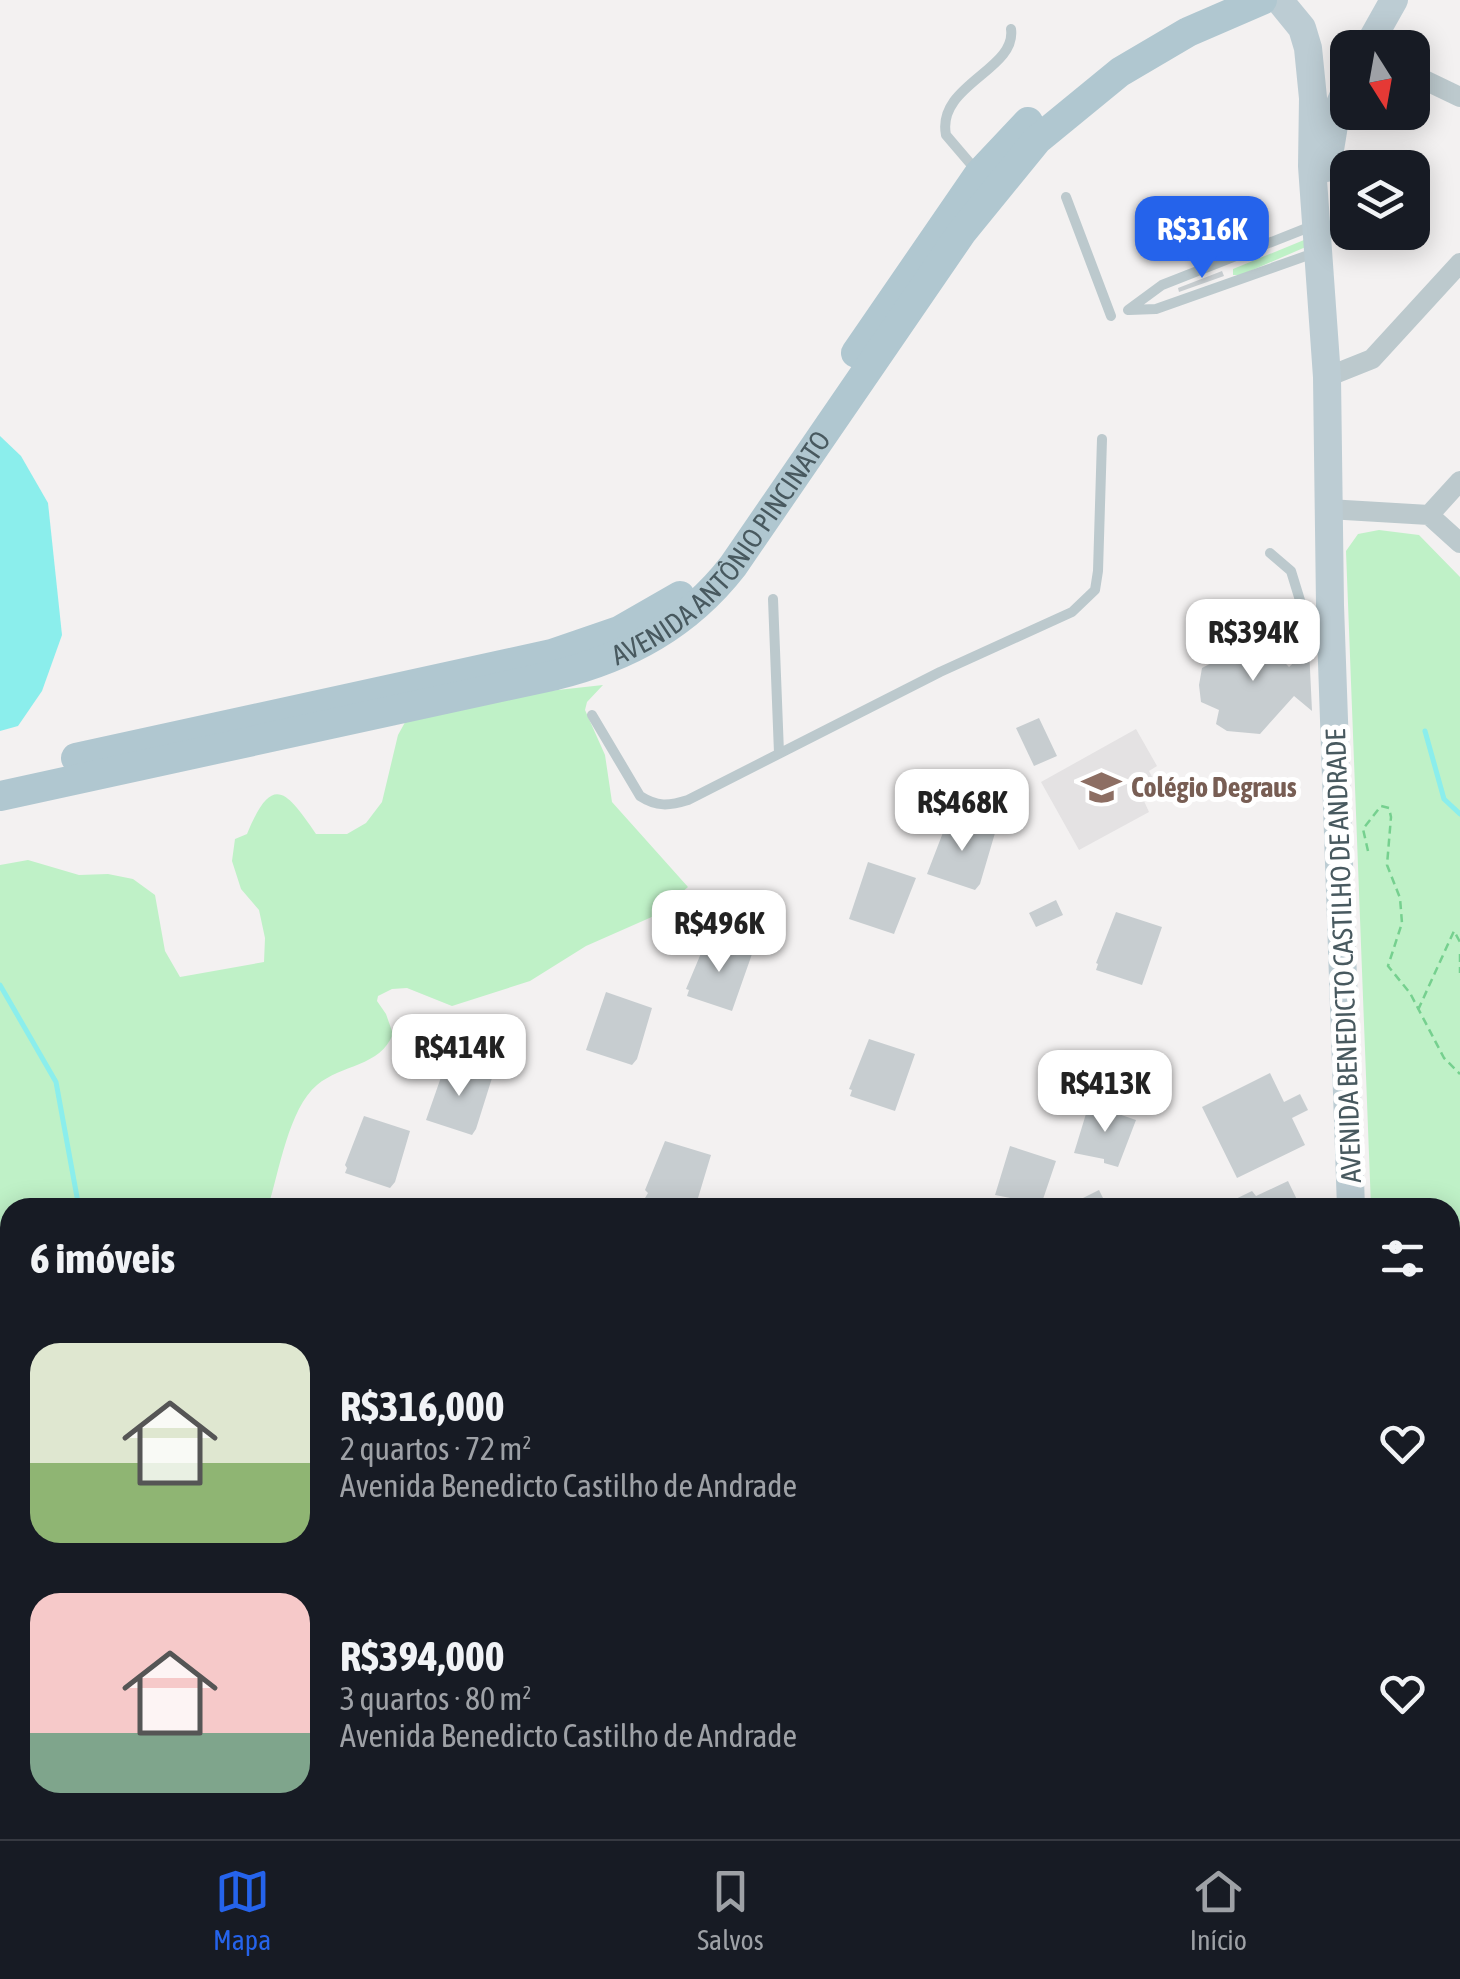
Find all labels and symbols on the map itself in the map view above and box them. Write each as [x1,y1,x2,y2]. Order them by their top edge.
north arrow [1330,30,1430,130]
pin: R$316K [1121,196,1283,281]
street label: AVENIDA ANTÔNIO PINCINATO [607,425,837,671]
pin: R$394K [1172,599,1334,684]
street label: AVENIDA BENEDICTO CASTILHO DE ANDRADE [1319,728,1367,1184]
school or university icon: Colégio Degraus [1080,766,1122,808]
pin: R$468K [881,769,1043,854]
place label: Colégio Degraus [1131,771,1297,803]
pin: R$496K [638,890,800,975]
pin: R$414K [378,1014,540,1099]
pin: R$413K [1024,1050,1186,1135]

